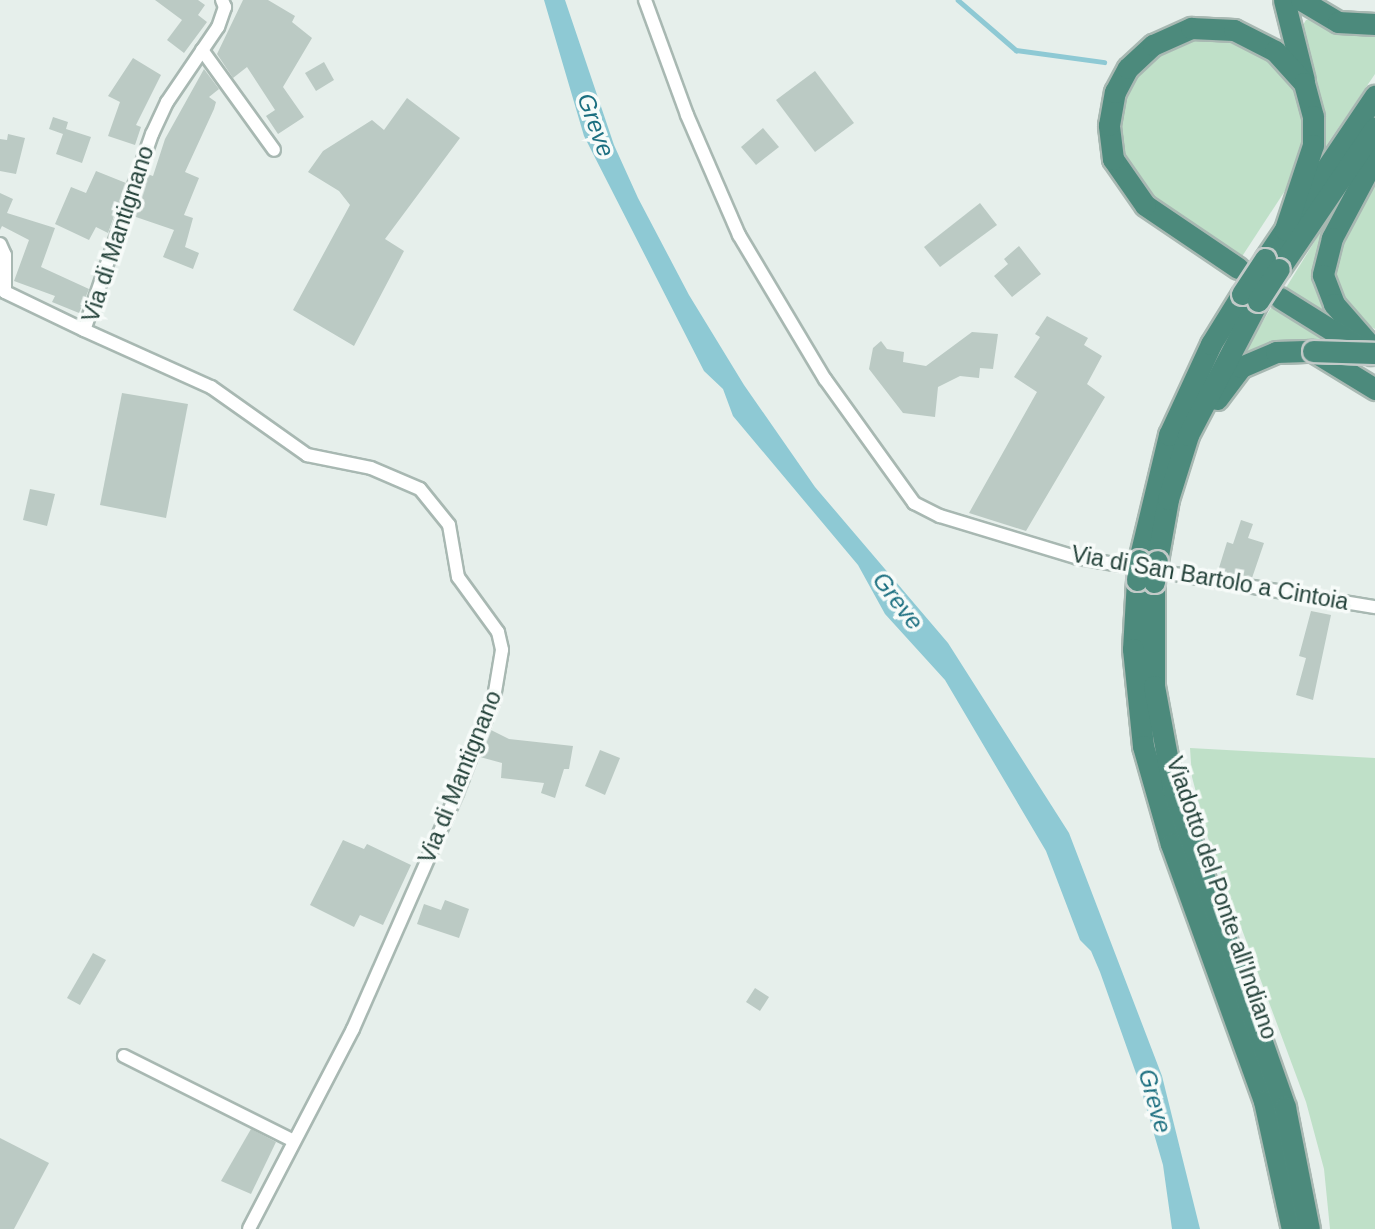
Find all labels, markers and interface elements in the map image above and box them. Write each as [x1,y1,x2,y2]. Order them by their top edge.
water label: Greve [571,89,621,161]
street label: Via di Mantignano [76,142,160,326]
street label: Via di San Bartolo a Cintoia [1069,540,1351,616]
water label: Greve [867,566,929,636]
street label: Via di Mantignano [413,687,507,867]
street label: Viadotto del Ponte all'Indiano [1161,753,1283,1043]
water label: Greve [1132,1066,1178,1136]

